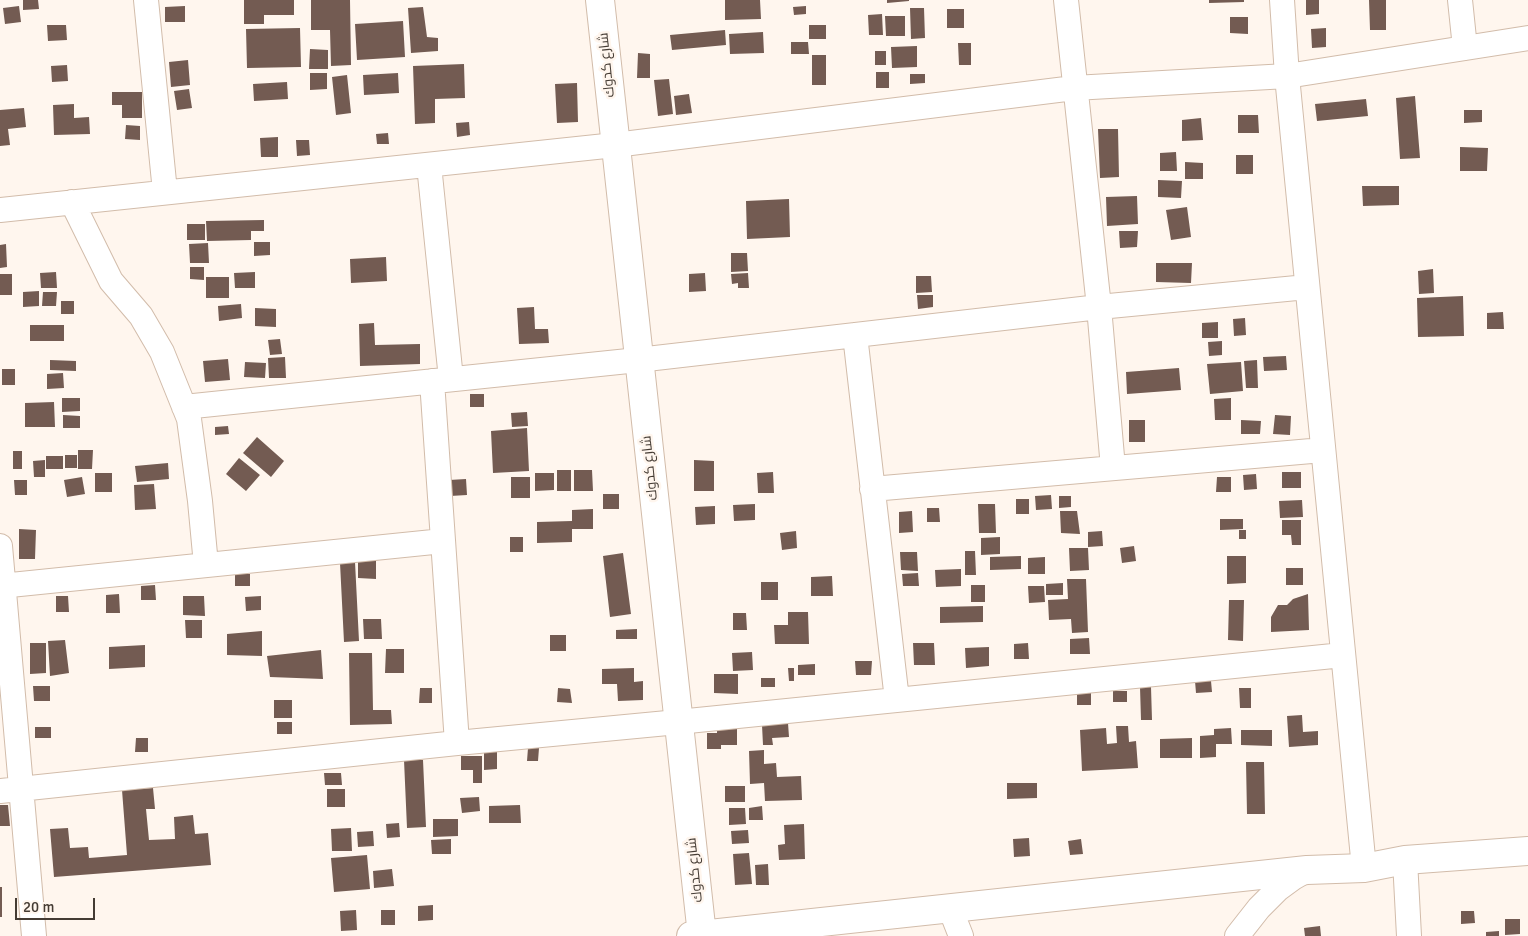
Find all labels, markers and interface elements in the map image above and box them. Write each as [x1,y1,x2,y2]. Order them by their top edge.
street label: شارع كدوك [595,32,619,98]
street label: شارع كدوك [638,435,662,501]
street label: شارع كدوك [683,837,707,903]
scale bar [18,888,98,920]
text: 20 m [23,898,54,916]

